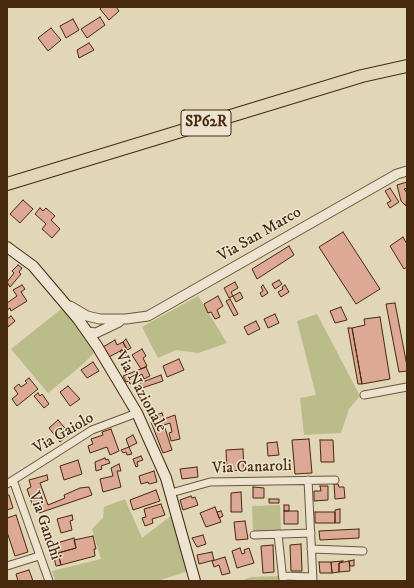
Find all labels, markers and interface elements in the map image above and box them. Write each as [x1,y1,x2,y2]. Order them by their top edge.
road number: SP62R [181,110,231,136]
street label: Via San Marco [215,203,305,267]
street label: Via Nazionale [110,348,170,436]
street label: Via Gaiolo [30,409,98,459]
street label: Via Canaroli [212,457,292,479]
street label: Via Gandhi [23,489,65,563]

